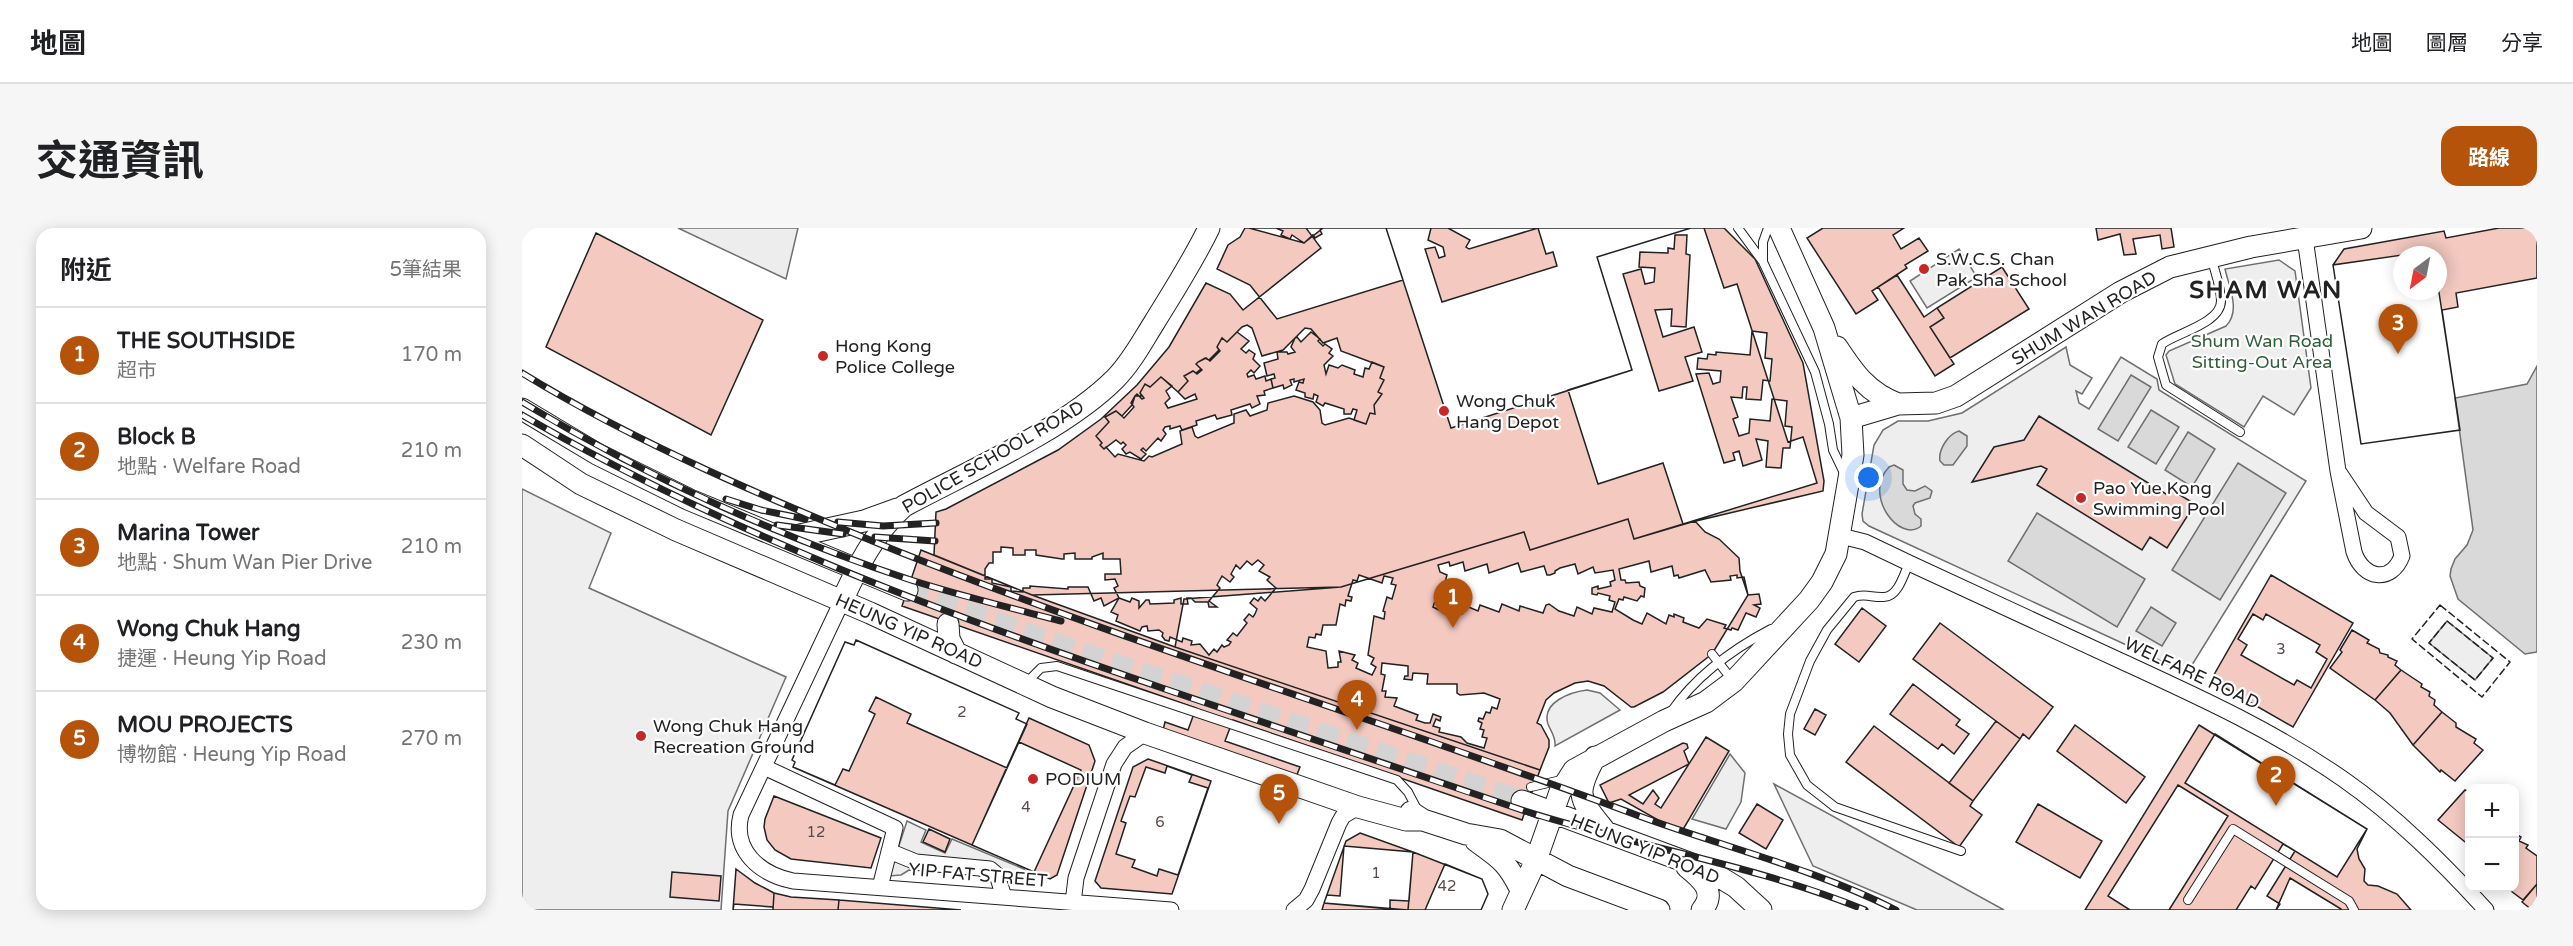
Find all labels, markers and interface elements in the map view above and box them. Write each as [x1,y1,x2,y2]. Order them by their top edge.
text: 地圖 [30,27,86,61]
text: 地圖 [2351,31,2393,56]
text: 圖層 [2426,31,2468,56]
text: 分享 [2501,31,2543,56]
button: 路線 [2441,126,2537,186]
text: 交通資訊 [36,136,204,187]
north arrow [2393,246,2447,300]
place label: S.W.C.S. Chan Pak Sha School [1936,248,2067,291]
text: 附近 [60,255,112,286]
text: 5筆結果 [389,258,462,282]
marker: S.W.C.S. Chan Pak Sha School [1917,262,1931,276]
street label: SHUM WAN ROAD [2008,266,2160,370]
district label: SHAM WAN [2189,276,2343,305]
pin: 3 [2378,304,2418,354]
text: THE SOUTHSIDE [117,328,295,354]
park label: Shum Wan Road Sitting-Out Area [2191,330,2333,373]
place label: Hong Kong Police College [835,335,955,378]
text: 1 [73,343,86,367]
text: 170 m [401,343,462,367]
marker: Hong Kong Police College [816,349,830,363]
text: 超市 [117,359,157,383]
place label: Wong Chuk Hang Depot [1456,390,1559,433]
street label: POLICE SCHOOL ROAD [898,396,1088,518]
marker: Wong Chuk Hang Depot [1437,404,1451,418]
text: Block B [117,424,196,450]
text: 2 [73,439,86,463]
text: 210 m [401,439,462,463]
text: 地點 · Welfare Road [117,455,301,479]
your location [1854,463,1883,492]
place label: Pao Yue Kong Swimming Pool [2093,477,2225,520]
marker: Pao Yue Kong Swimming Pool [2074,491,2088,505]
text: Marina Tower [117,520,259,546]
text: 3 [73,535,86,559]
text: 210 m [401,535,462,559]
text: 地點 · Shum Wan Pier Drive [117,551,372,575]
pin: 1 [1434,578,1472,628]
street label: HEUNG YIP ROAD [832,589,986,673]
text: Wong Chuk Hang [117,616,301,642]
text: 4 [73,631,86,655]
text: 230 m [401,631,462,655]
street label: WELFARE ROAD [2121,632,2263,714]
house number: 3 [2276,640,2286,658]
text: 捷運 · Heung Yip Road [117,647,327,671]
pin: 4 [1338,680,1376,730]
house number: 2 [957,703,967,721]
text: MOU PROJECTS [117,712,293,738]
place label: Wong Chuk Hang Recreation Ground [653,715,815,758]
text: 5 [73,727,86,751]
text: 270 m [401,727,462,751]
marker: Wong Chuk Hang Recreation Ground [634,729,648,743]
text: 博物館 · Heung Yip Road [117,743,347,767]
pin: 2 [2256,756,2296,806]
place label: PODIUM [1045,768,1121,790]
marker: PODIUM [1026,772,1040,786]
pin: 5 [1260,774,1299,824]
map controls [2465,784,2519,892]
button: + [2465,784,2519,838]
house number: 4 [1021,798,1031,816]
street label: HEUNG YIP ROAD [1567,809,1723,889]
house number: 6 [1155,813,1165,831]
house number: 12 [807,823,825,841]
button: − [2465,838,2519,892]
street label: YIP FAT STREET [908,858,1048,892]
house number: 1 [1371,864,1381,882]
house number: 42 [1438,877,1456,895]

